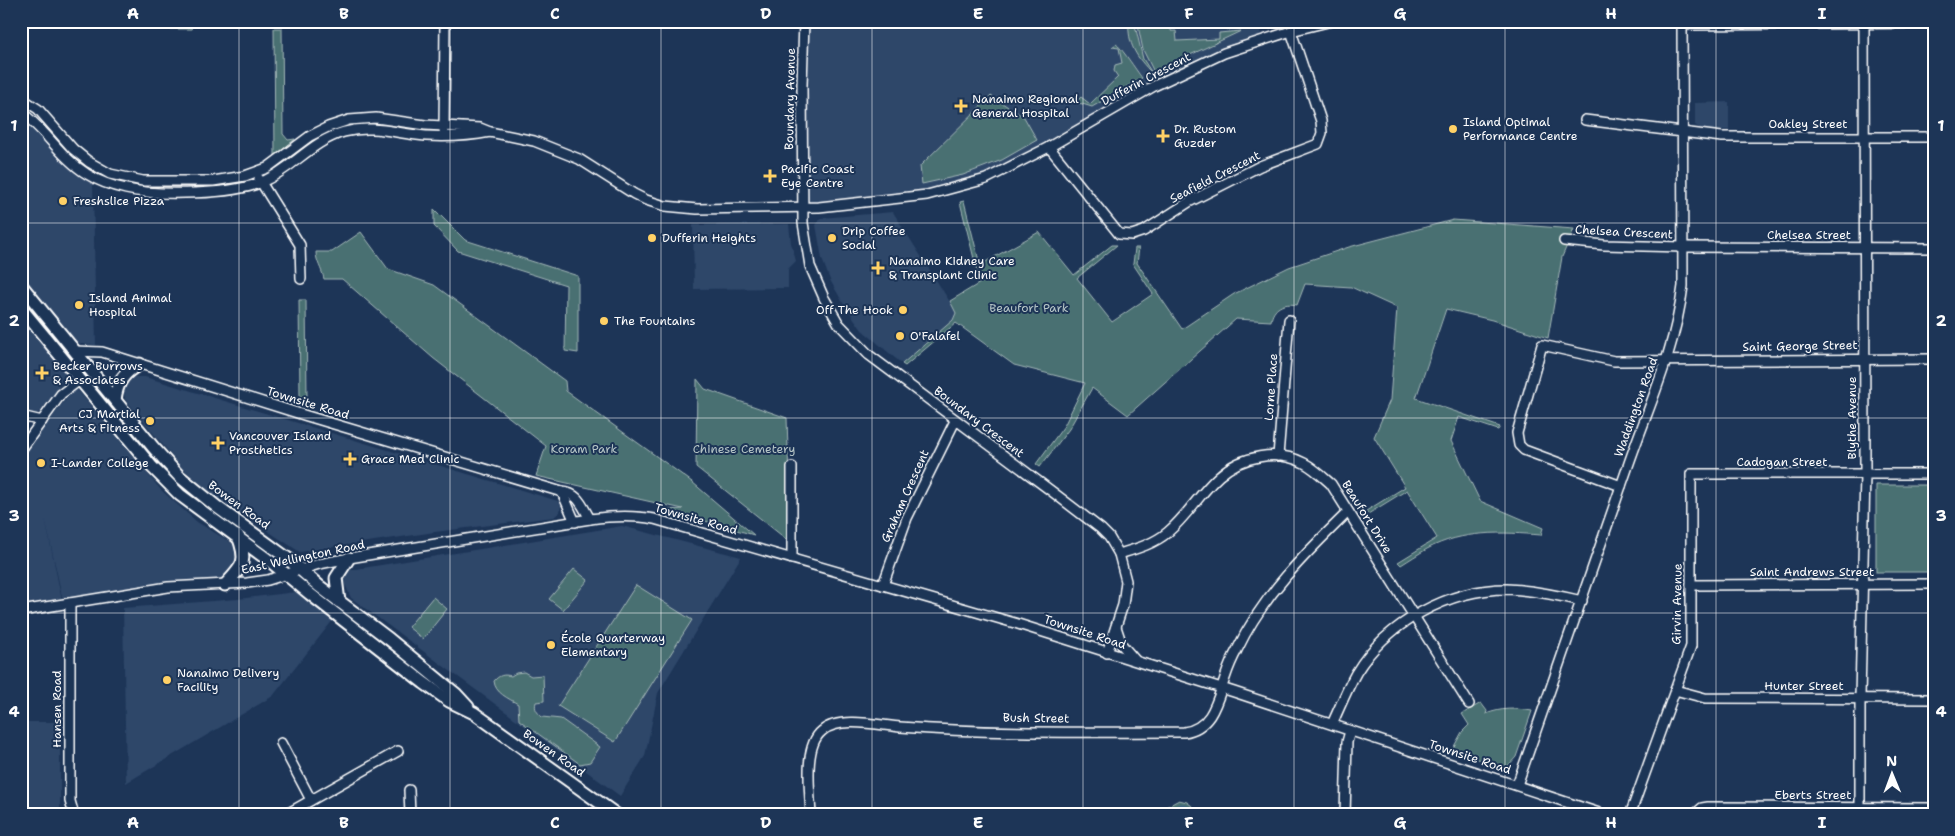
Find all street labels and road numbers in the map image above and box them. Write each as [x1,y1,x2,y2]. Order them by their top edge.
street label: Boundary Avenue [781,48,799,150]
street label: Dufferin Crescent [1098,49,1194,109]
street label: Oakley Street [1768,116,1848,132]
street label: Seafield Crescent [1167,147,1263,207]
street label: Chelsea Crescent [1575,221,1673,243]
street label: Chelsea Street [1767,227,1851,243]
street label: Saint George Street [1742,337,1858,355]
street label: Lorne Place [1261,353,1281,421]
street label: Waddington Road [1611,355,1662,459]
street label: Blythe Avenue [1844,376,1860,460]
street label: Townsite Road [265,383,352,423]
street label: Boundary Crescent [931,383,1027,461]
street label: Graham Crescent [877,447,933,545]
street label: Cadogan Street [1737,454,1827,470]
street label: Bowen Road [205,477,273,533]
street label: Beaufort Drive [1338,478,1396,557]
street label: Townsite Road [653,500,740,539]
street label: East Wellington Road [240,536,367,578]
street label: Girvin Avenue [1668,563,1686,645]
street label: Saint Andrews Street [1750,564,1874,580]
street label: Townsite Road [1042,611,1129,653]
street label: Hansen Road [49,670,65,748]
street label: Hunter Street [1764,678,1844,694]
street label: Bush Street [1003,709,1069,727]
street label: Bowen Road [520,726,589,781]
street label: Townsite Road [1427,736,1514,778]
street label: Eberts Street [1775,787,1851,803]

